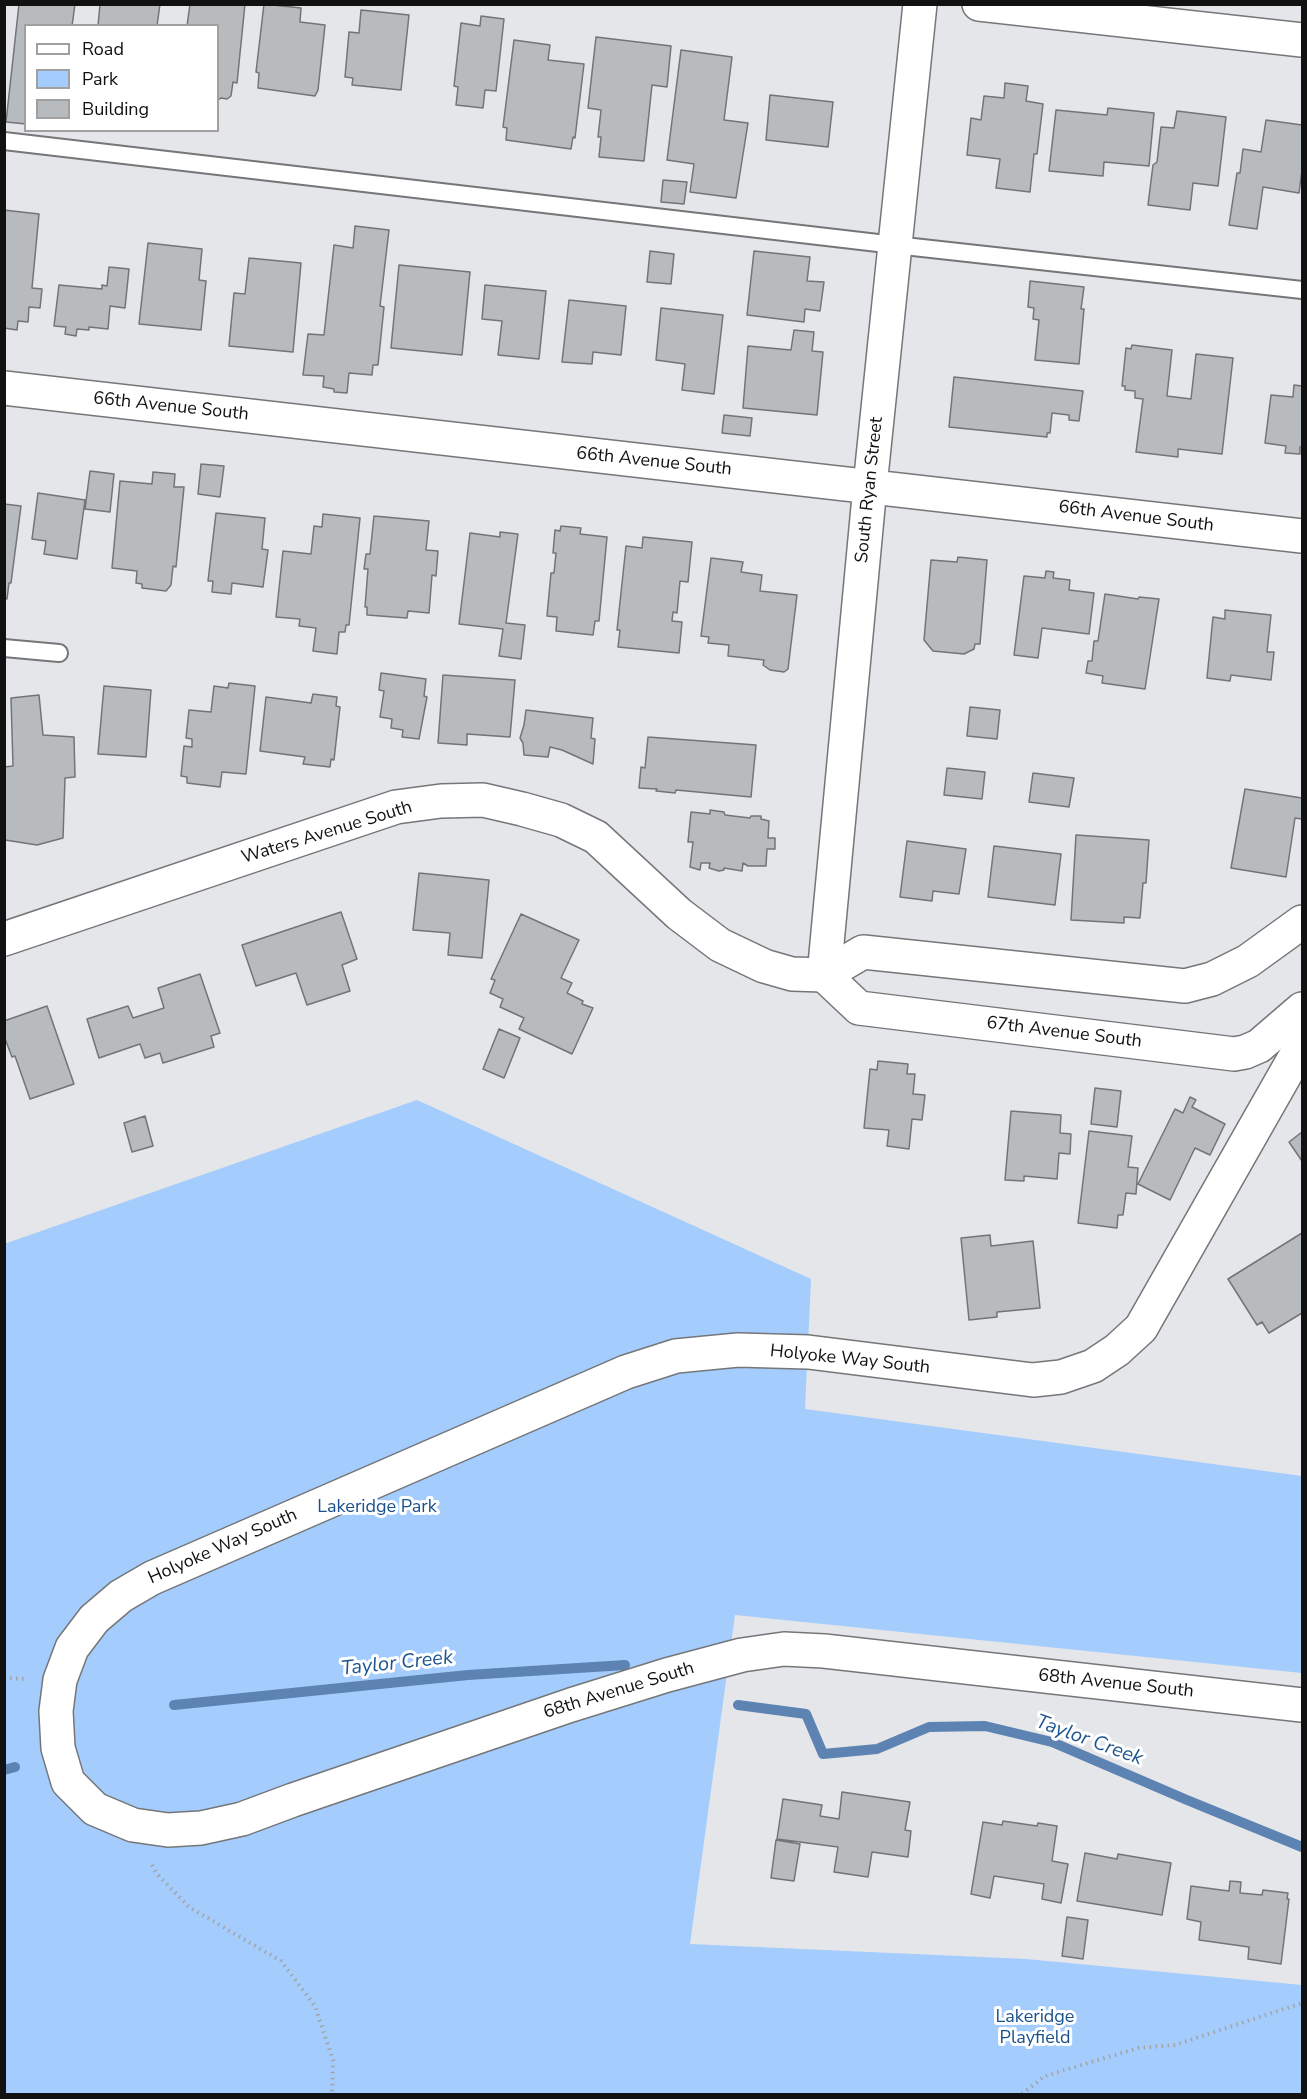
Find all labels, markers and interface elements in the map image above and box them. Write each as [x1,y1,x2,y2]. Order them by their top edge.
legend [24,24,219,132]
text: Road [82,37,124,61]
text: Park [82,67,118,91]
text: Building [82,97,149,121]
street label: 66th Avenue South [92,388,250,426]
street label: South Ryan Street [852,416,888,564]
street label: 66th Avenue South [575,443,733,481]
street label: 66th Avenue South [1057,497,1215,537]
street label: Waters Avenue South [239,797,415,869]
street label: 67th Avenue South [985,1013,1143,1053]
street label: Holyoke Way South [769,1341,931,1379]
park label: Lakeridge Park [317,1497,437,1519]
street label: Holyoke Way South [145,1504,301,1590]
water label: Taylor Creek [340,1646,454,1682]
street label: 68th Avenue South [541,1658,697,1724]
street label: 68th Avenue South [1037,1665,1195,1703]
water label: Taylor Creek [1032,1711,1146,1771]
park label: Lakeridge Playfield [996,2007,1074,2050]

